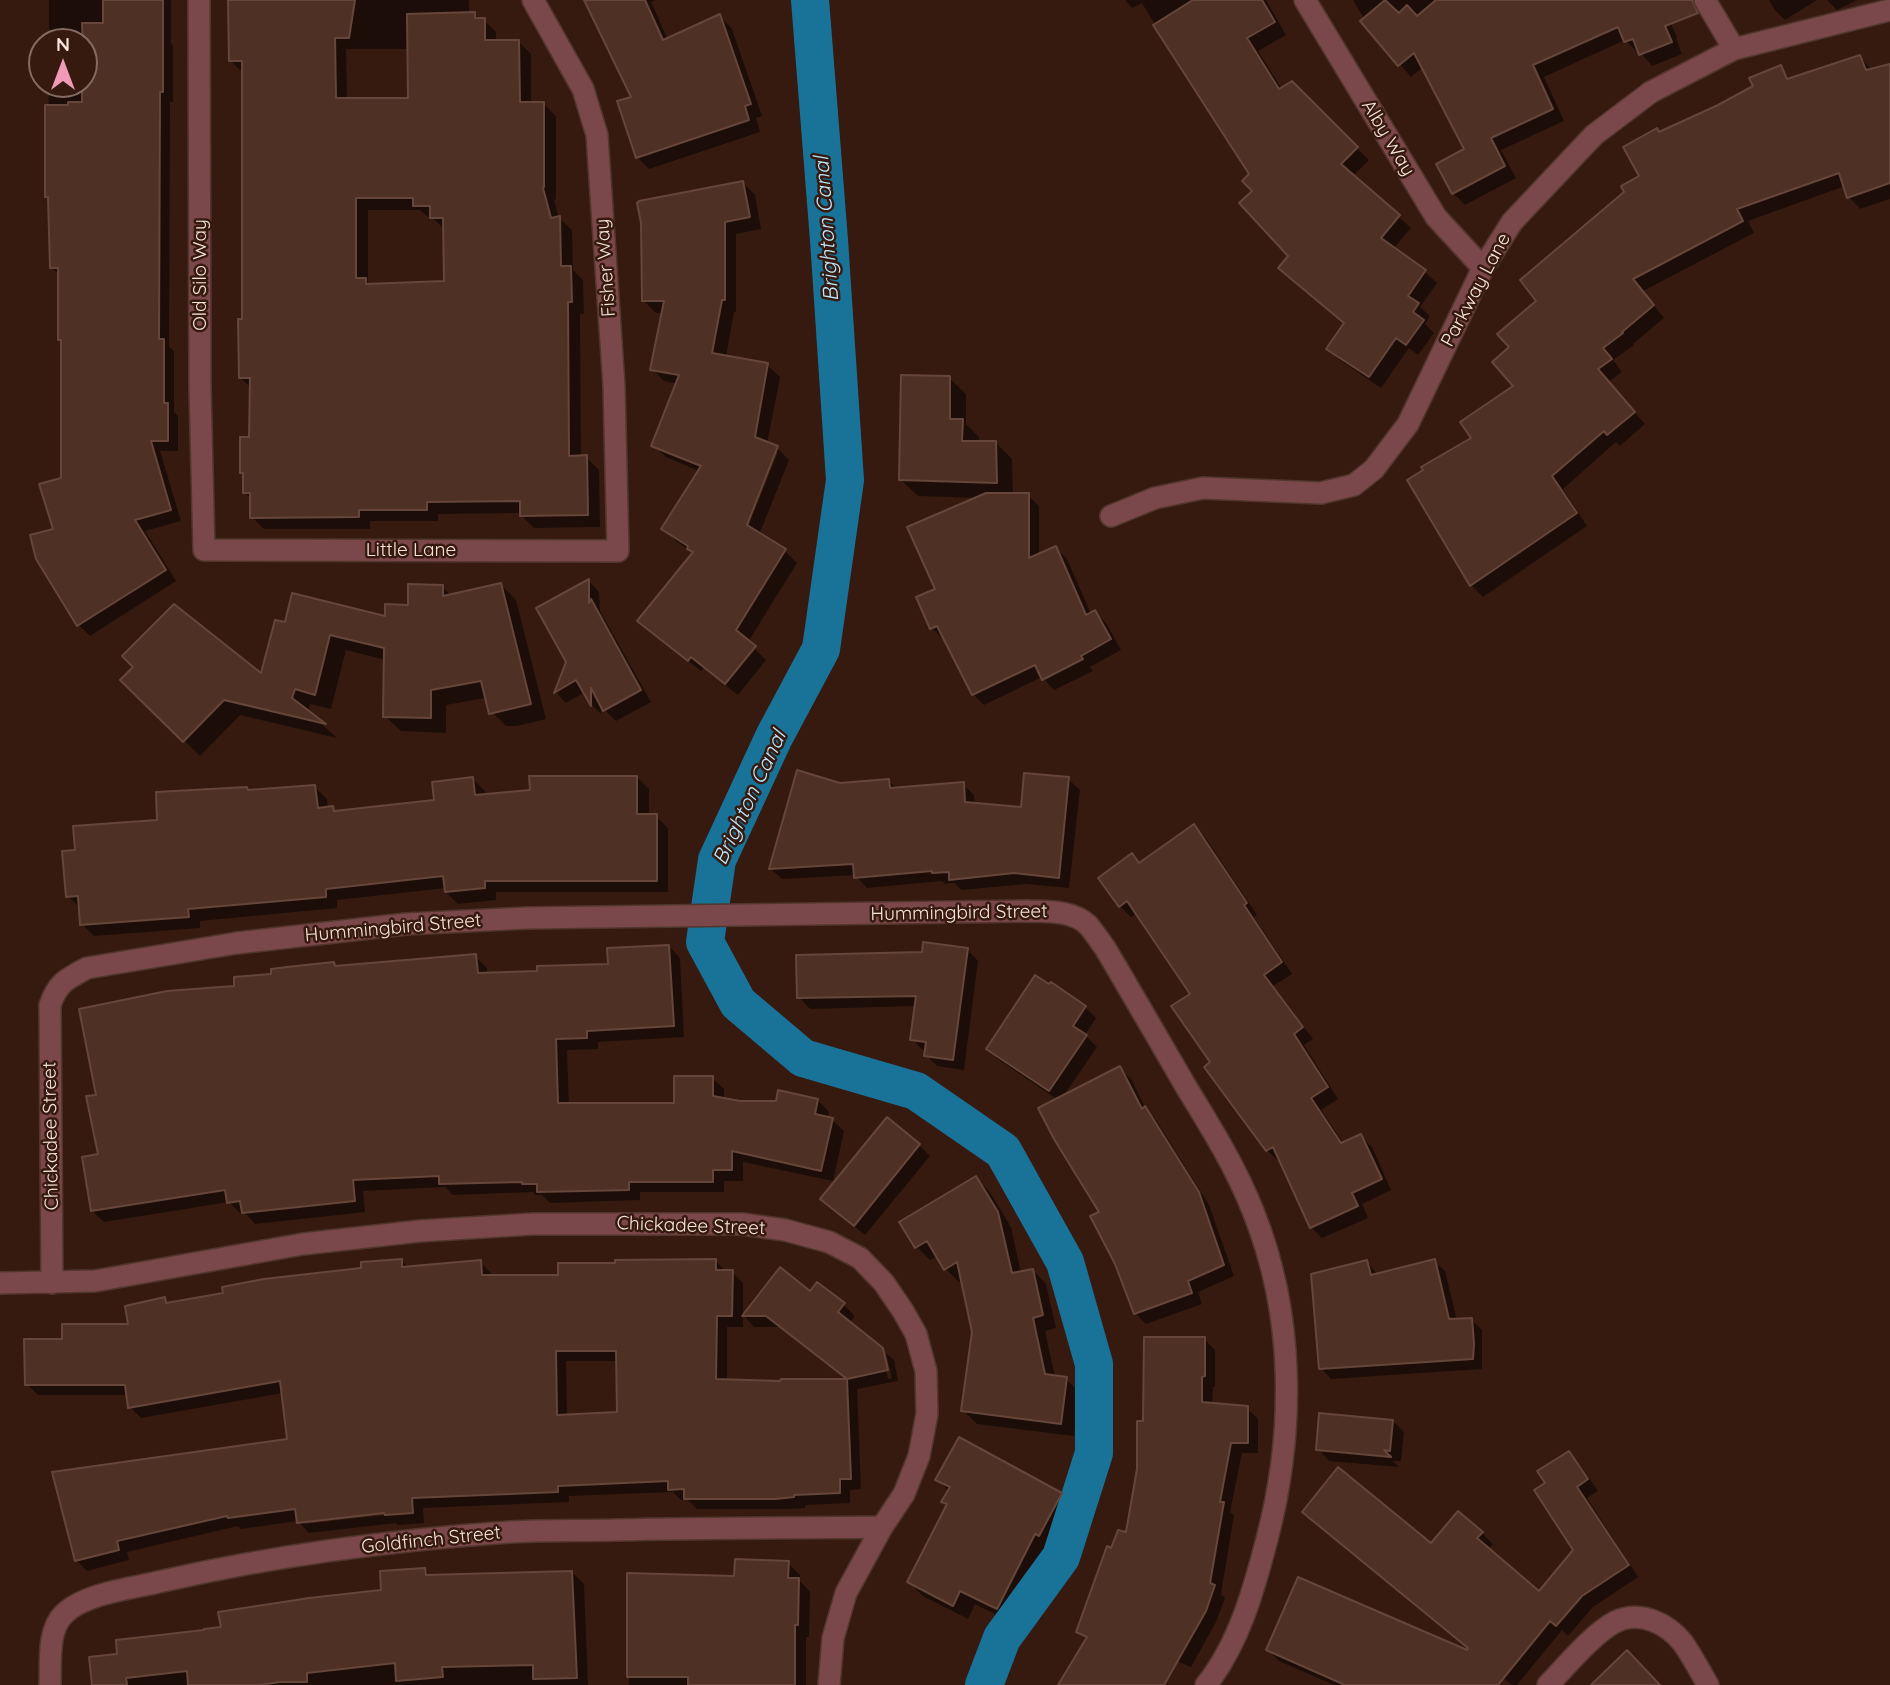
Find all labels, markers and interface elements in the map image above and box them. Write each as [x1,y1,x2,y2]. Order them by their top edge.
north arrow [28,28,98,98]
text: N [56,32,70,56]
street label: Alby Way [1356,96,1420,180]
water label: Brighton Canal [809,156,845,302]
street label: Fisher Way [591,218,621,318]
street label: Old Silo Way [189,219,211,331]
street label: Parkway Lane [1436,229,1516,351]
street label: Little Lane [366,539,456,561]
water label: Brighton Canal [708,727,792,869]
street label: Hummingbird Street [870,900,1048,926]
street label: Hummingbird Street [304,909,482,947]
street label: Chickadee Street [38,1061,64,1211]
street label: Chickadee Street [616,1212,766,1240]
street label: Goldfinch Street [360,1521,502,1559]

